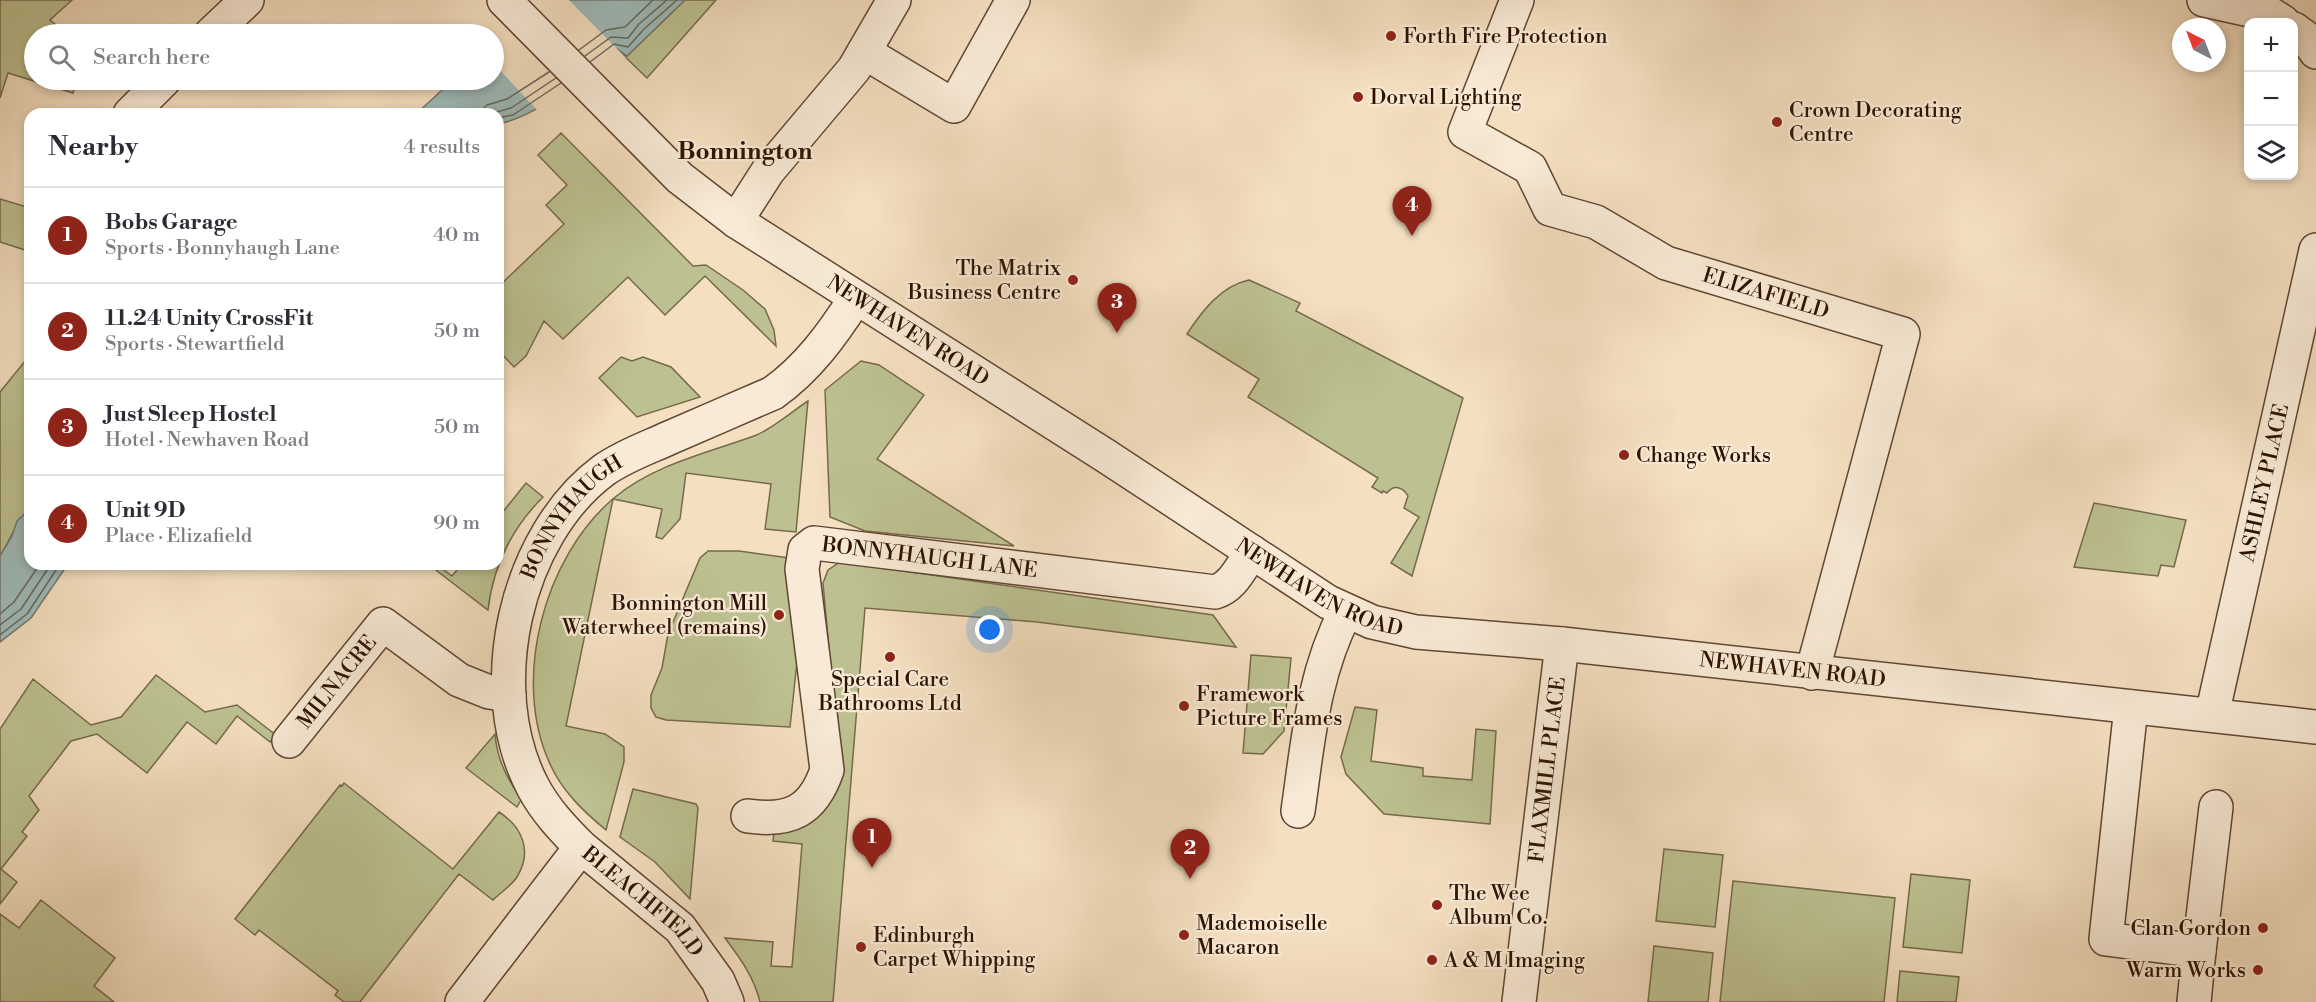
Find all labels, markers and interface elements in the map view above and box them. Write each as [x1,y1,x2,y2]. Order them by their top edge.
north arrow [2172,18,2226,72]
map controls [2244,18,2298,180]
button: + [2244,18,2298,72]
search box [24,24,504,90]
place label: Forth Fire Protection [1403,24,1608,50]
marker: Forth Fire Protection [1384,29,1398,43]
icon: search [45,41,78,74]
text: Search here [93,44,210,71]
button: − [2244,72,2298,126]
place label: Dorval Lighting [1370,85,1522,111]
marker: Dorval Lighting [1351,90,1365,104]
place label: Crown Decorating Centre [1789,98,1962,148]
marker: Crown Decorating Centre [1770,115,1784,129]
button: layers [2244,126,2298,180]
text: Nearby [48,131,138,163]
text: 4 results [403,135,480,160]
district label: Bonnington [677,137,813,167]
pin: 4 [1392,186,1432,236]
text: Bobs Garage [105,209,238,236]
text: 1 [63,223,72,248]
text: 40 m [433,223,480,248]
text: Sports · Bonnyhaugh Lane [105,236,340,261]
place label: The Matrix Business Centre [907,256,1061,306]
street label: ELIZAFIELD [1699,263,1832,325]
street label: NEWHAVEN ROAD [822,270,994,392]
marker: The Matrix Business Centre [1066,273,1080,287]
pin: 3 [1098,284,1136,333]
text: 11.24 Unity CrossFit [105,305,313,332]
text: 2 [61,319,74,344]
text: 50 m [434,319,480,344]
text: Sports · Stewartfield [105,332,284,357]
text: Just Sleep Hostel [105,401,277,428]
street label: ASHLEY PLACE [2234,401,2295,565]
text: 3 [61,415,74,440]
text: 50 m [434,415,480,440]
text: Hotel · Newhaven Road [105,428,309,453]
place label: Change Works [1636,443,1771,469]
marker: Change Works [1617,448,1631,462]
street label: BONNYHAUGH [515,449,628,584]
text: Unit 9D [105,497,185,524]
text: 4 [61,511,74,536]
text: 90 m [433,511,480,536]
text: Place · Elizafield [105,524,252,549]
street label: BONNYHAUGH LANE [819,532,1039,584]
street label: NEWHAVEN ROAD [1230,533,1405,643]
place label: Bonnington Mill Waterwheel (remains) [561,591,767,641]
marker: Bonnington Mill Waterwheel (remains) [772,608,786,622]
your location [975,615,1004,644]
street label: MILNACRE [292,630,383,734]
street label: NEWHAVEN ROAD [1698,647,1887,694]
marker: Special Care Bathrooms Ltd [883,650,897,664]
place label: Special Care Bathrooms Ltd [817,667,962,717]
street label: FLAXMILL PLACE [1524,675,1572,864]
place label: Framework Picture Frames [1196,682,1343,732]
marker: Framework Picture Frames [1177,699,1191,713]
pin: 1 [852,818,892,868]
pin: 2 [1170,830,1210,879]
street label: BLEACHFIELD [575,840,708,962]
place label: The Wee Album Co. [1448,881,1547,931]
marker: The Wee Album Co. [1430,898,1444,912]
place label: Mademoiselle Macaron [1196,911,1328,961]
place label: Clan Gordon [2130,916,2251,942]
marker: Clan Gordon [2256,921,2270,935]
place label: Edinburgh Carpet Whipping [873,923,1035,973]
marker: Mademoiselle Macaron [1177,928,1191,942]
marker: Edinburgh Carpet Whipping [854,940,868,954]
place label: A & M Imaging [1443,948,1585,974]
marker: A & M Imaging [1425,953,1439,967]
place label: Warm Works [2125,958,2246,984]
marker: Warm Works [2251,963,2265,977]

